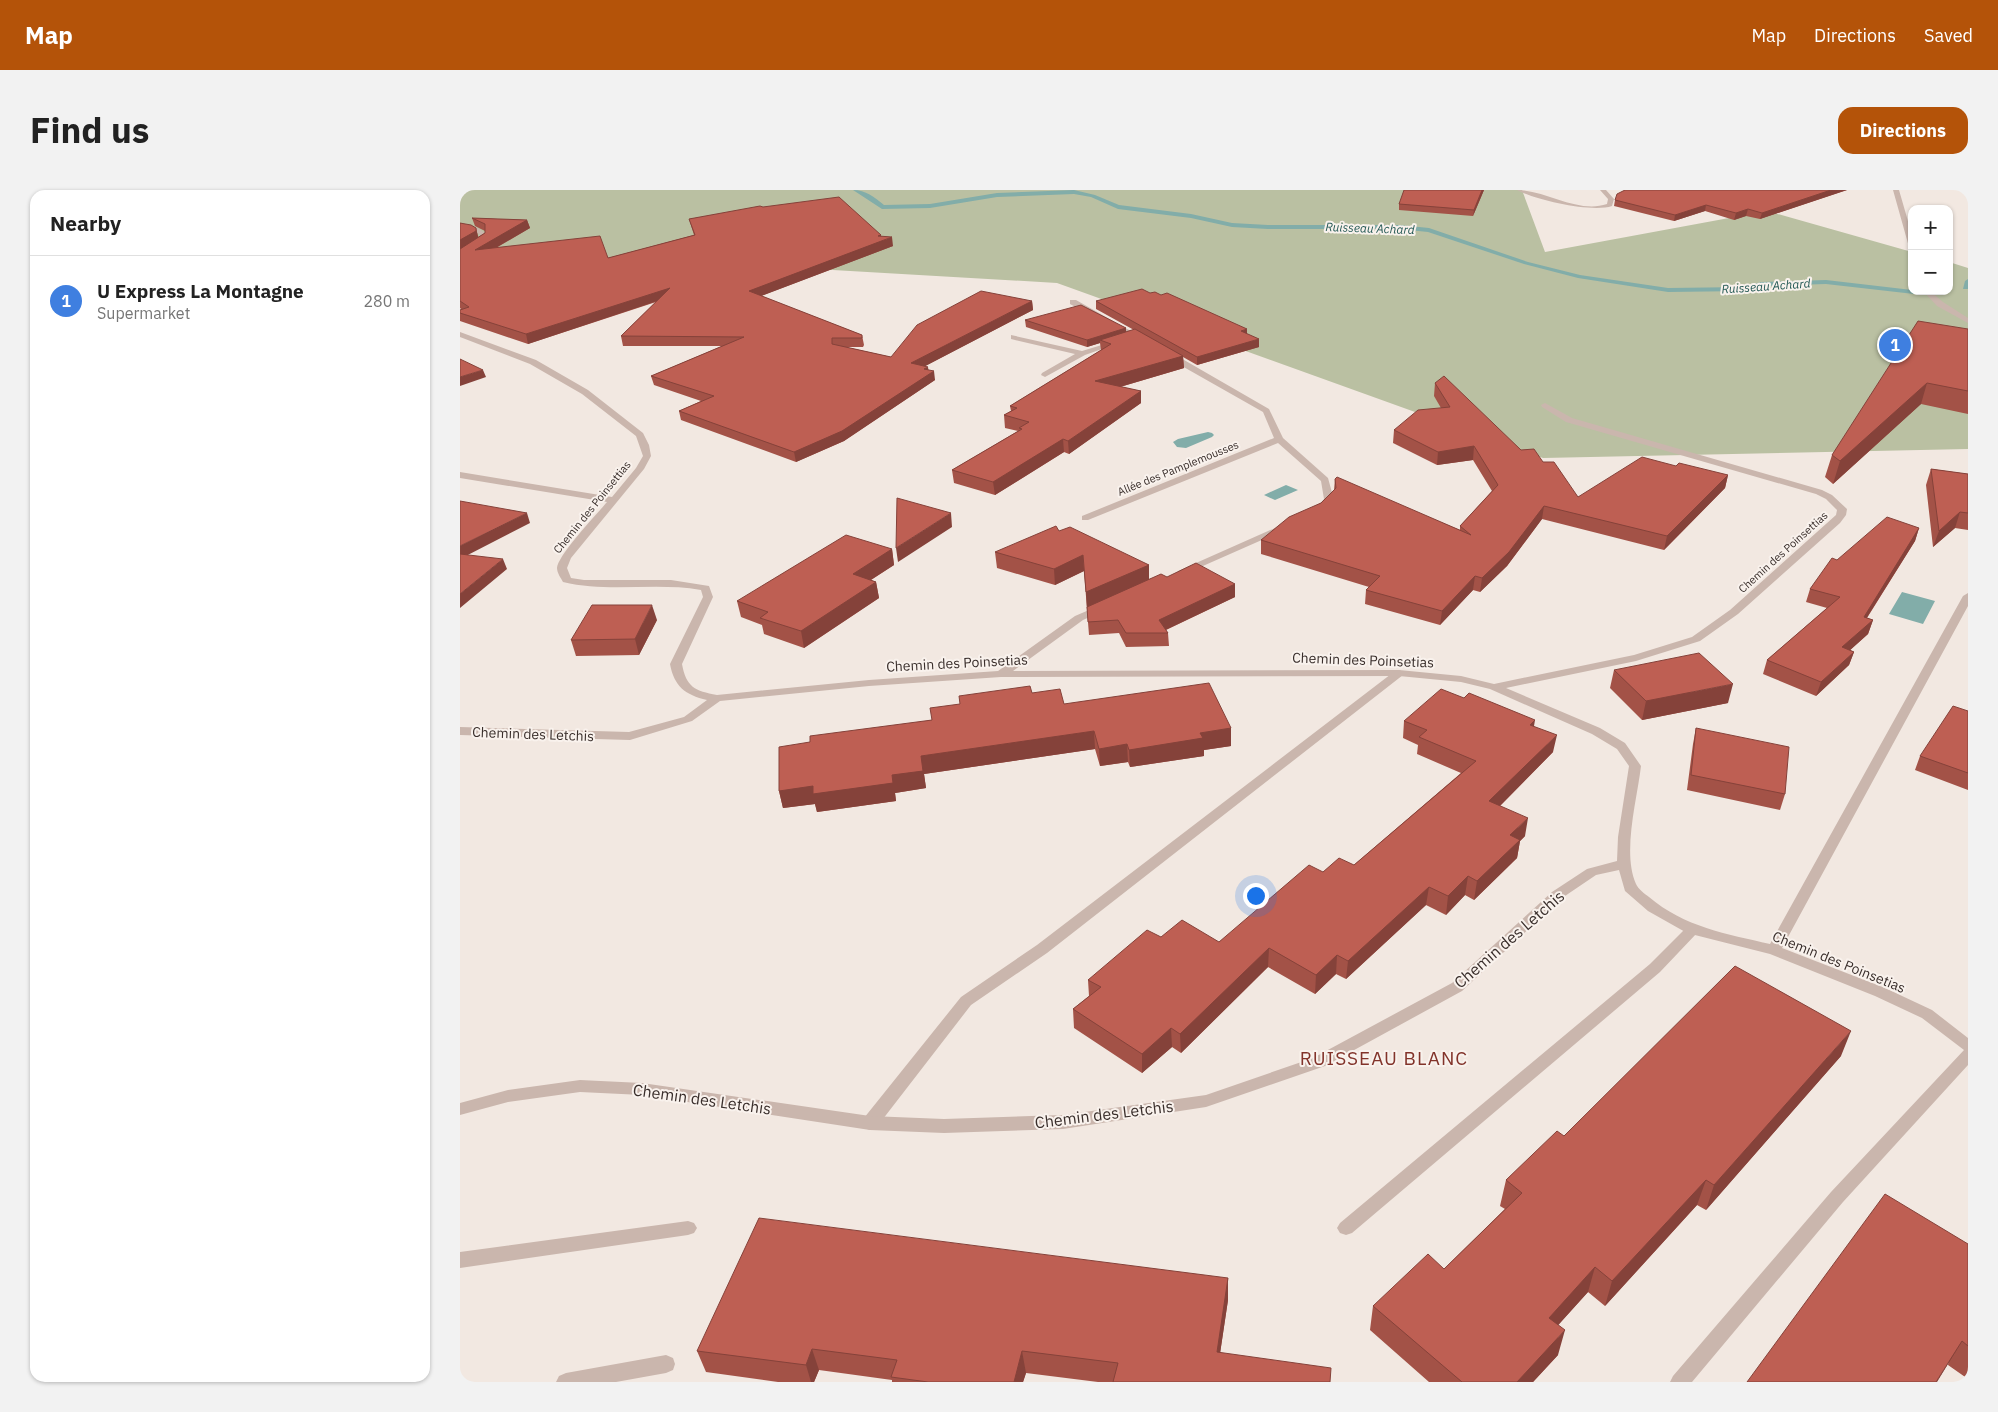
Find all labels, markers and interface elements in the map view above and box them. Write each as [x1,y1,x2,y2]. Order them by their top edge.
text: Map [25,19,73,51]
text: Map [1751,24,1786,47]
text: Directions [1814,24,1896,47]
text: Saved [1924,24,1973,47]
text: Find us [30,107,149,153]
button: Directions [1838,107,1968,154]
map controls [1908,205,1953,295]
button: + [1908,205,1953,250]
text: Nearby [50,209,121,237]
water label: Ruisseau Achard [1325,219,1415,237]
button: − [1908,250,1953,295]
water label: Ruisseau Achard [1721,275,1811,297]
text: U Express La Montagne [97,279,304,303]
text: 1 [61,291,71,311]
text: 280 m [363,291,410,311]
text: Supermarket [97,303,190,323]
pin: 1 [1879,326,1911,364]
street label: Allée des Pamplemousses [1115,437,1241,499]
street label: Chemin des Poinsettias [550,458,634,556]
street label: Chemin des Poinsettias [1735,508,1831,596]
street label: Chemin des Poinsetias [1292,649,1434,671]
street label: Chemin des Poinsetias [886,650,1029,676]
street label: Chemin des Letchis [472,723,594,745]
your location [1243,883,1269,909]
street label: Chemin des Letchis [1450,886,1568,992]
street label: Chemin des Poinsetias [1770,927,1908,997]
district label: RUISSEAU BLANC [1300,1046,1468,1070]
street label: Chemin des Letchis [632,1079,772,1119]
street label: Chemin des Letchis [1034,1096,1174,1132]

